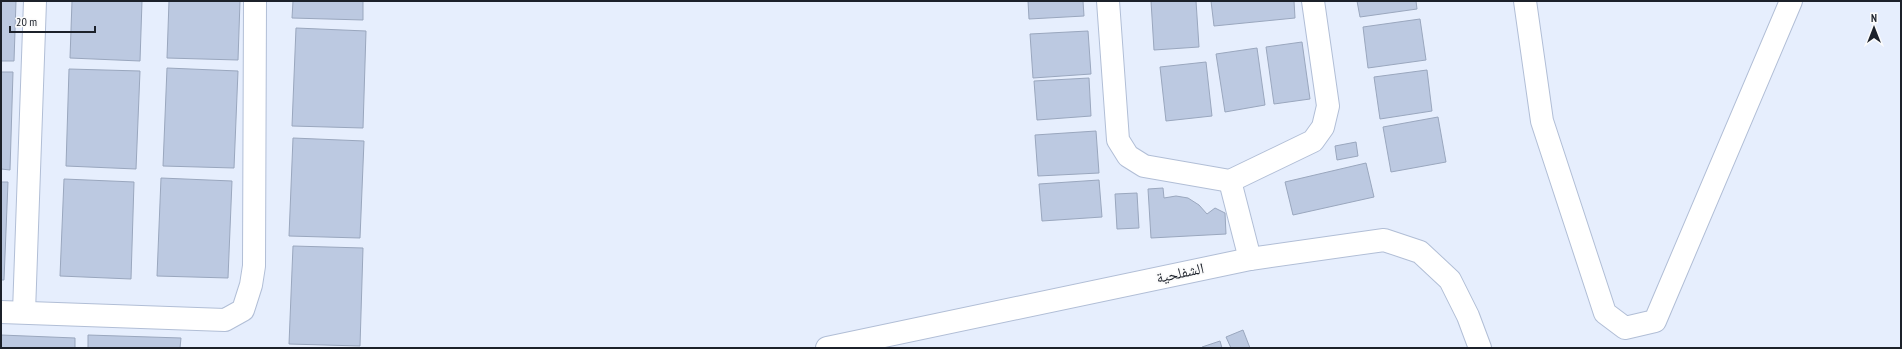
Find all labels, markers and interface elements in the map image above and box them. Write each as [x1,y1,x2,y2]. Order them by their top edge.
scale bar [10,8,95,34]
north arrow [1854,8,1894,48]
text: N [1871,11,1877,25]
text: 20 m [16,14,37,29]
street label: الشفلحية [1154,258,1206,287]

